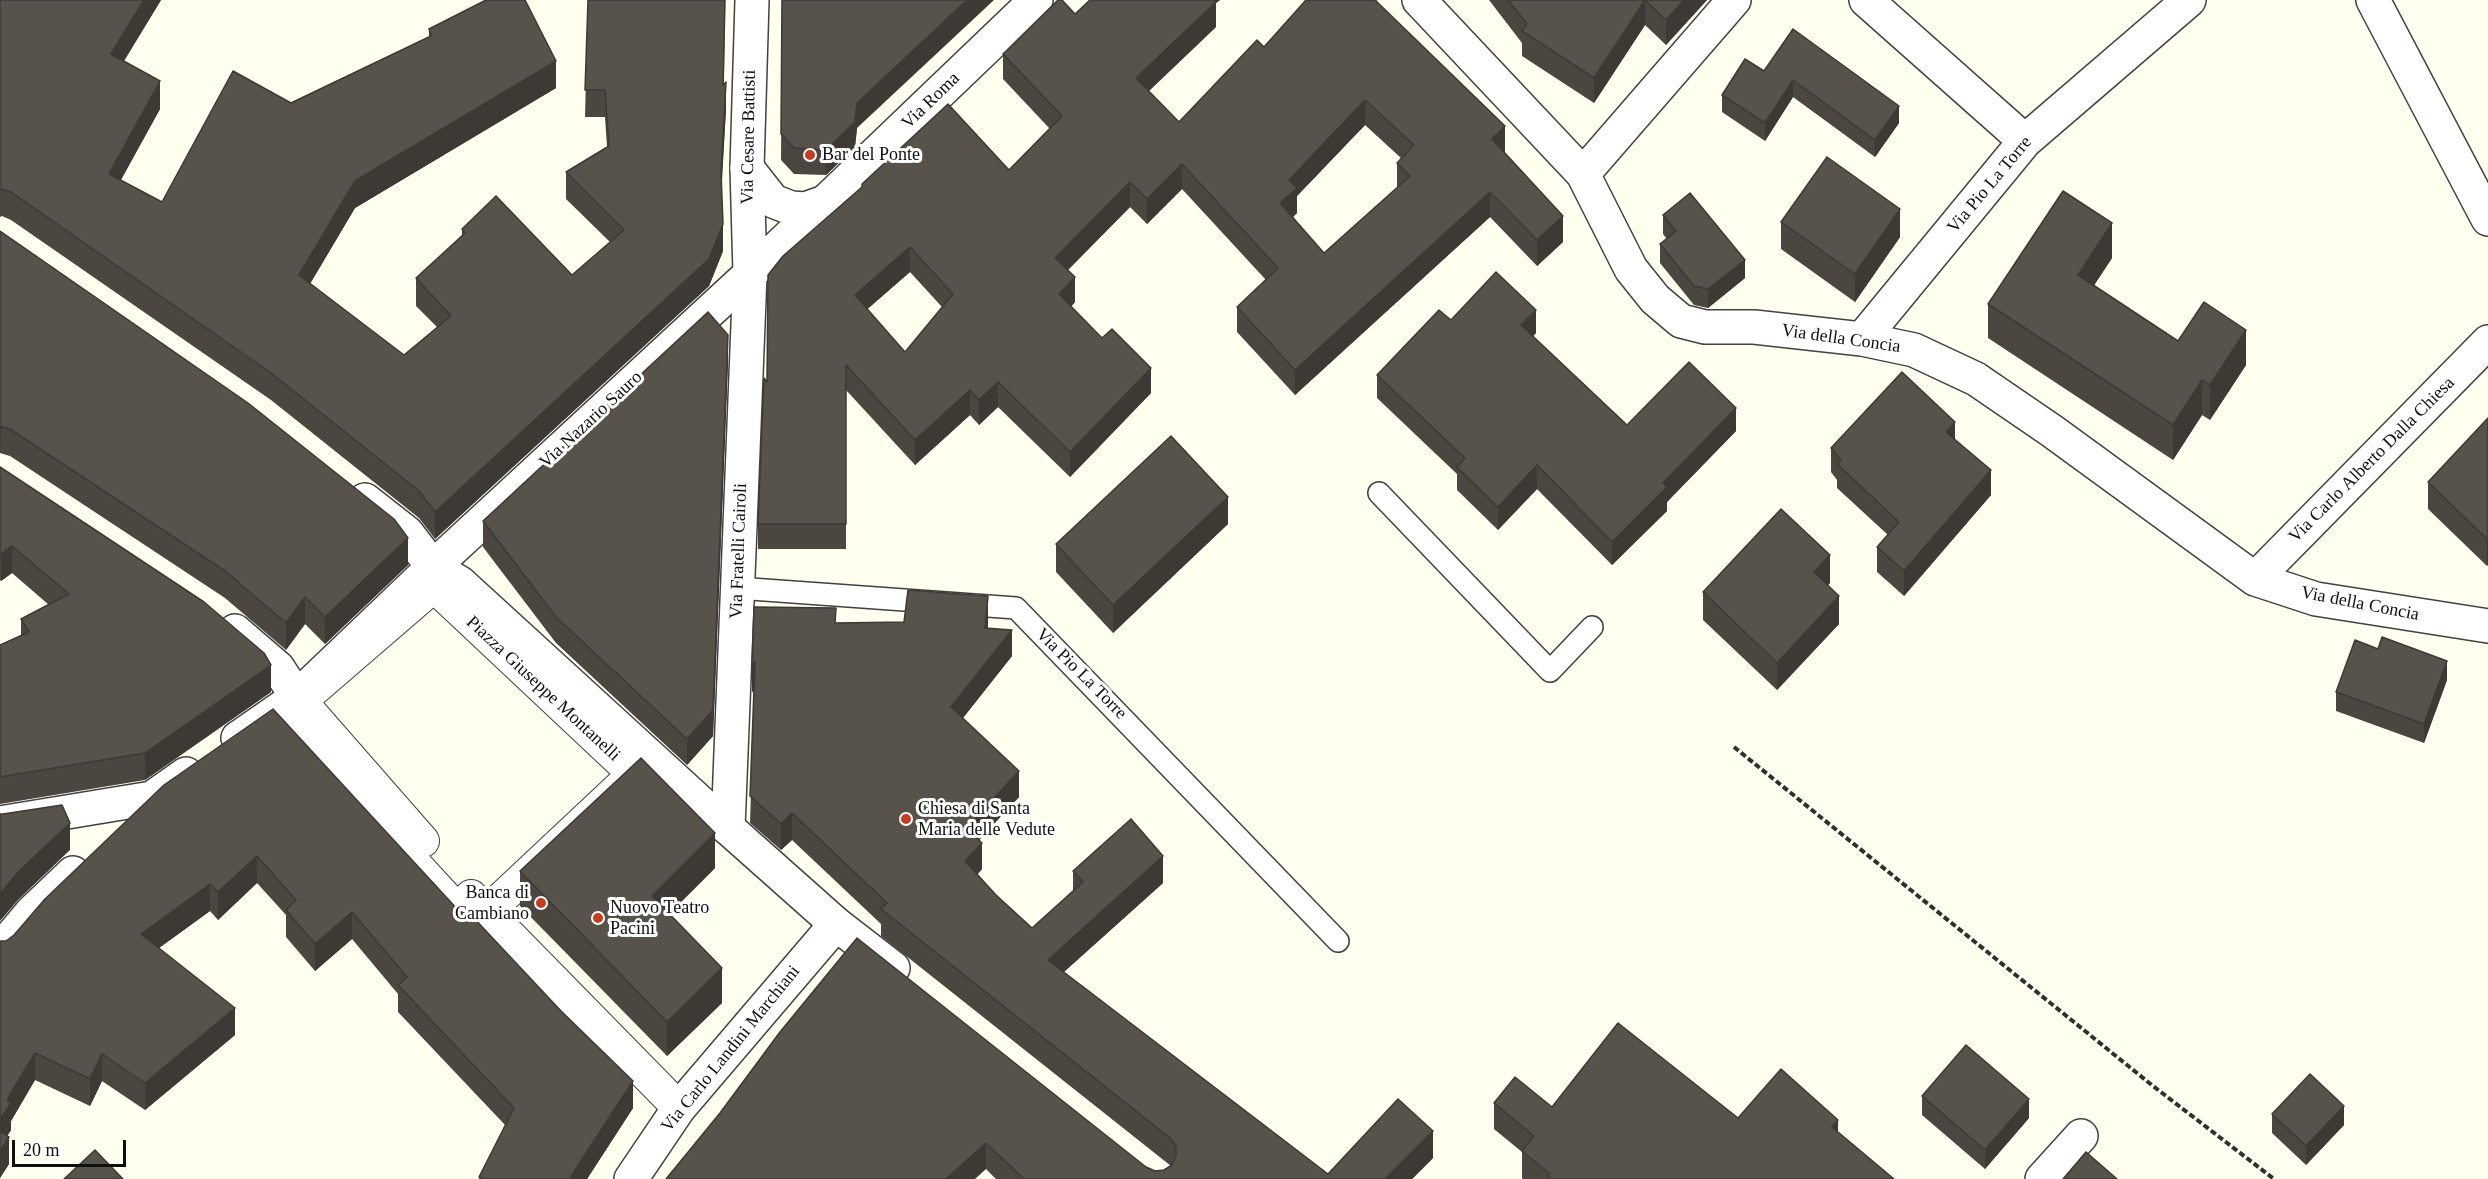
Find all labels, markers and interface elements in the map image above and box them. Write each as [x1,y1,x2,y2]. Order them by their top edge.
street label: Via Roma [897,68,965,134]
street label: Via Cesare Battisti [737,69,761,205]
street label: Via Pio La Torre [1943,132,2037,238]
place label: Bar del Ponte [822,144,920,166]
marker: Bar del Ponte [803,148,817,162]
street label: Via della Concia [1780,320,1902,358]
street label: Via Nazario Sauro [535,367,647,473]
street label: Via Carlo Alberto Dalla Chiesa [2285,373,2459,547]
street label: Via Fratelli Cairoli [726,483,752,619]
street label: Via della Concia [2299,582,2421,626]
street label: Piazza Giuseppe Montanelli [461,612,625,766]
street label: Via Pio La Torre [1031,624,1131,724]
place label: Chiesa di Santa Maria delle Vedute [918,798,1055,840]
marker: Chiesa di Santa Maria delle Vedute [899,812,913,826]
place label: Banca di Cambiano [455,882,529,924]
marker: Banca di Cambiano [534,896,548,910]
place label: Nuovo Teatro Pacini [610,897,709,940]
marker: Nuovo Teatro Pacini [591,911,605,925]
street label: Via Carlo Landini Marchiani [657,961,805,1137]
scale bar [15,1128,129,1166]
text: 20 m [23,1140,60,1160]

